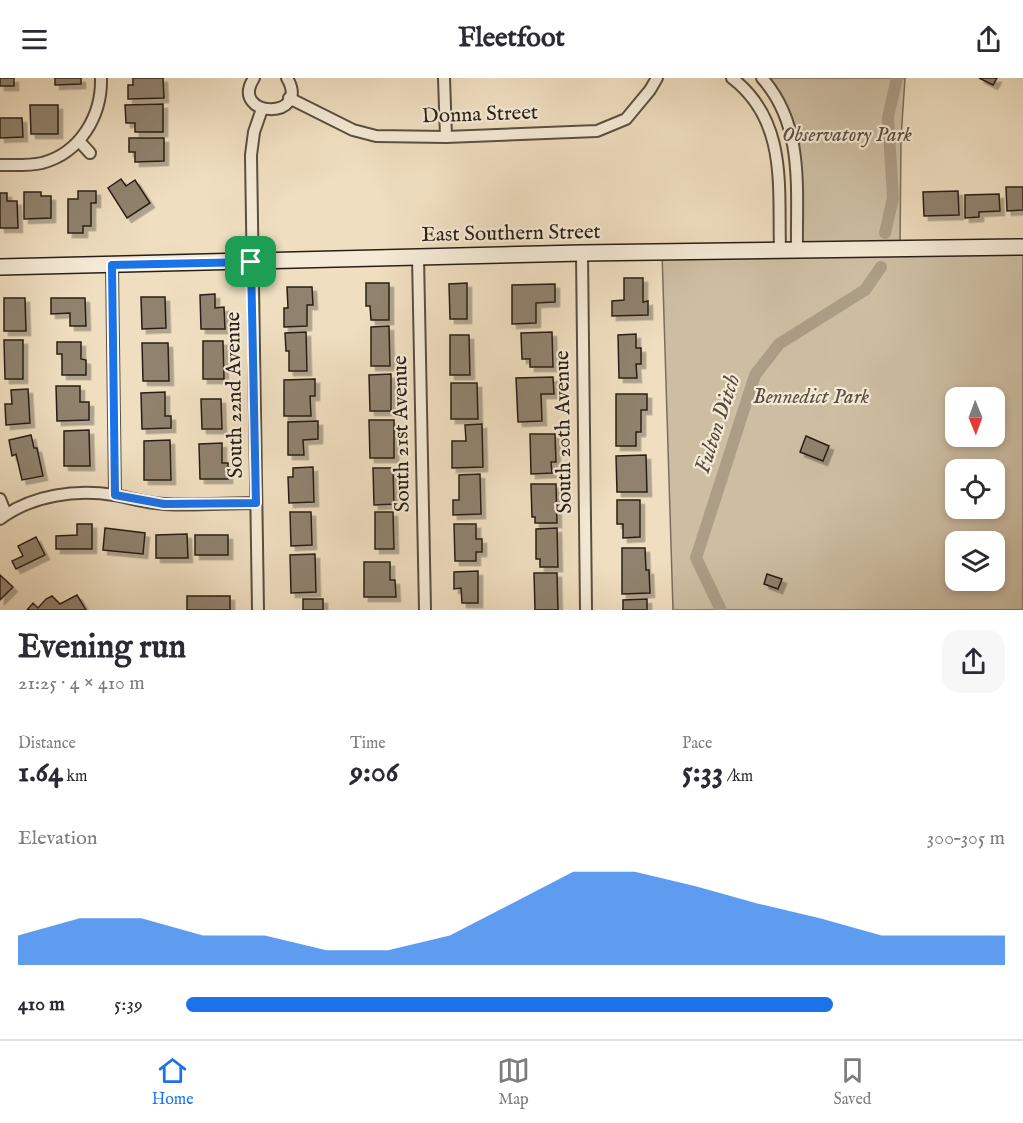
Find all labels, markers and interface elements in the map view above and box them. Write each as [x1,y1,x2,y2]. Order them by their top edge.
text: Fleetfoot [458,22,565,56]
icon: menu [18,23,51,56]
icon: share [972,23,1005,56]
street label: Donna Street [421,99,539,131]
park label: Observatory Park [782,122,913,149]
street label: East Southern Street [421,219,601,249]
pin [225,236,276,287]
icon: arrive [234,245,267,278]
street label: South 22nd Avenue [220,311,250,479]
street label: South 20th Avenue [549,350,579,514]
street label: South 21st Avenue [387,355,417,513]
water label: Fulton Ditch [689,371,747,477]
park label: Bennedict Park [753,384,870,411]
north arrow [945,387,1005,447]
map controls [945,387,1005,591]
button: locate [945,459,1005,519]
button: layers [945,531,1005,591]
text: Evening run [18,627,186,669]
button: share [942,630,1005,693]
text: 21:25 · 4 × 410 m [18,671,145,696]
text: Distance [18,734,76,754]
text: Time [350,734,386,754]
text: Pace [682,734,712,754]
text: 1.64 [18,754,63,792]
text: 9:06 [350,754,398,792]
text: 5:33 [682,754,723,792]
text: km [63,767,87,787]
text: /km [723,767,753,787]
text: Elevation [18,826,97,851]
text: 300–305 m [927,826,1005,851]
text: 410 m [18,992,65,1017]
text: 5:39 [114,992,143,1017]
tab: Home [152,1054,194,1110]
tab: Map [497,1054,530,1110]
tab: Saved [833,1054,871,1110]

